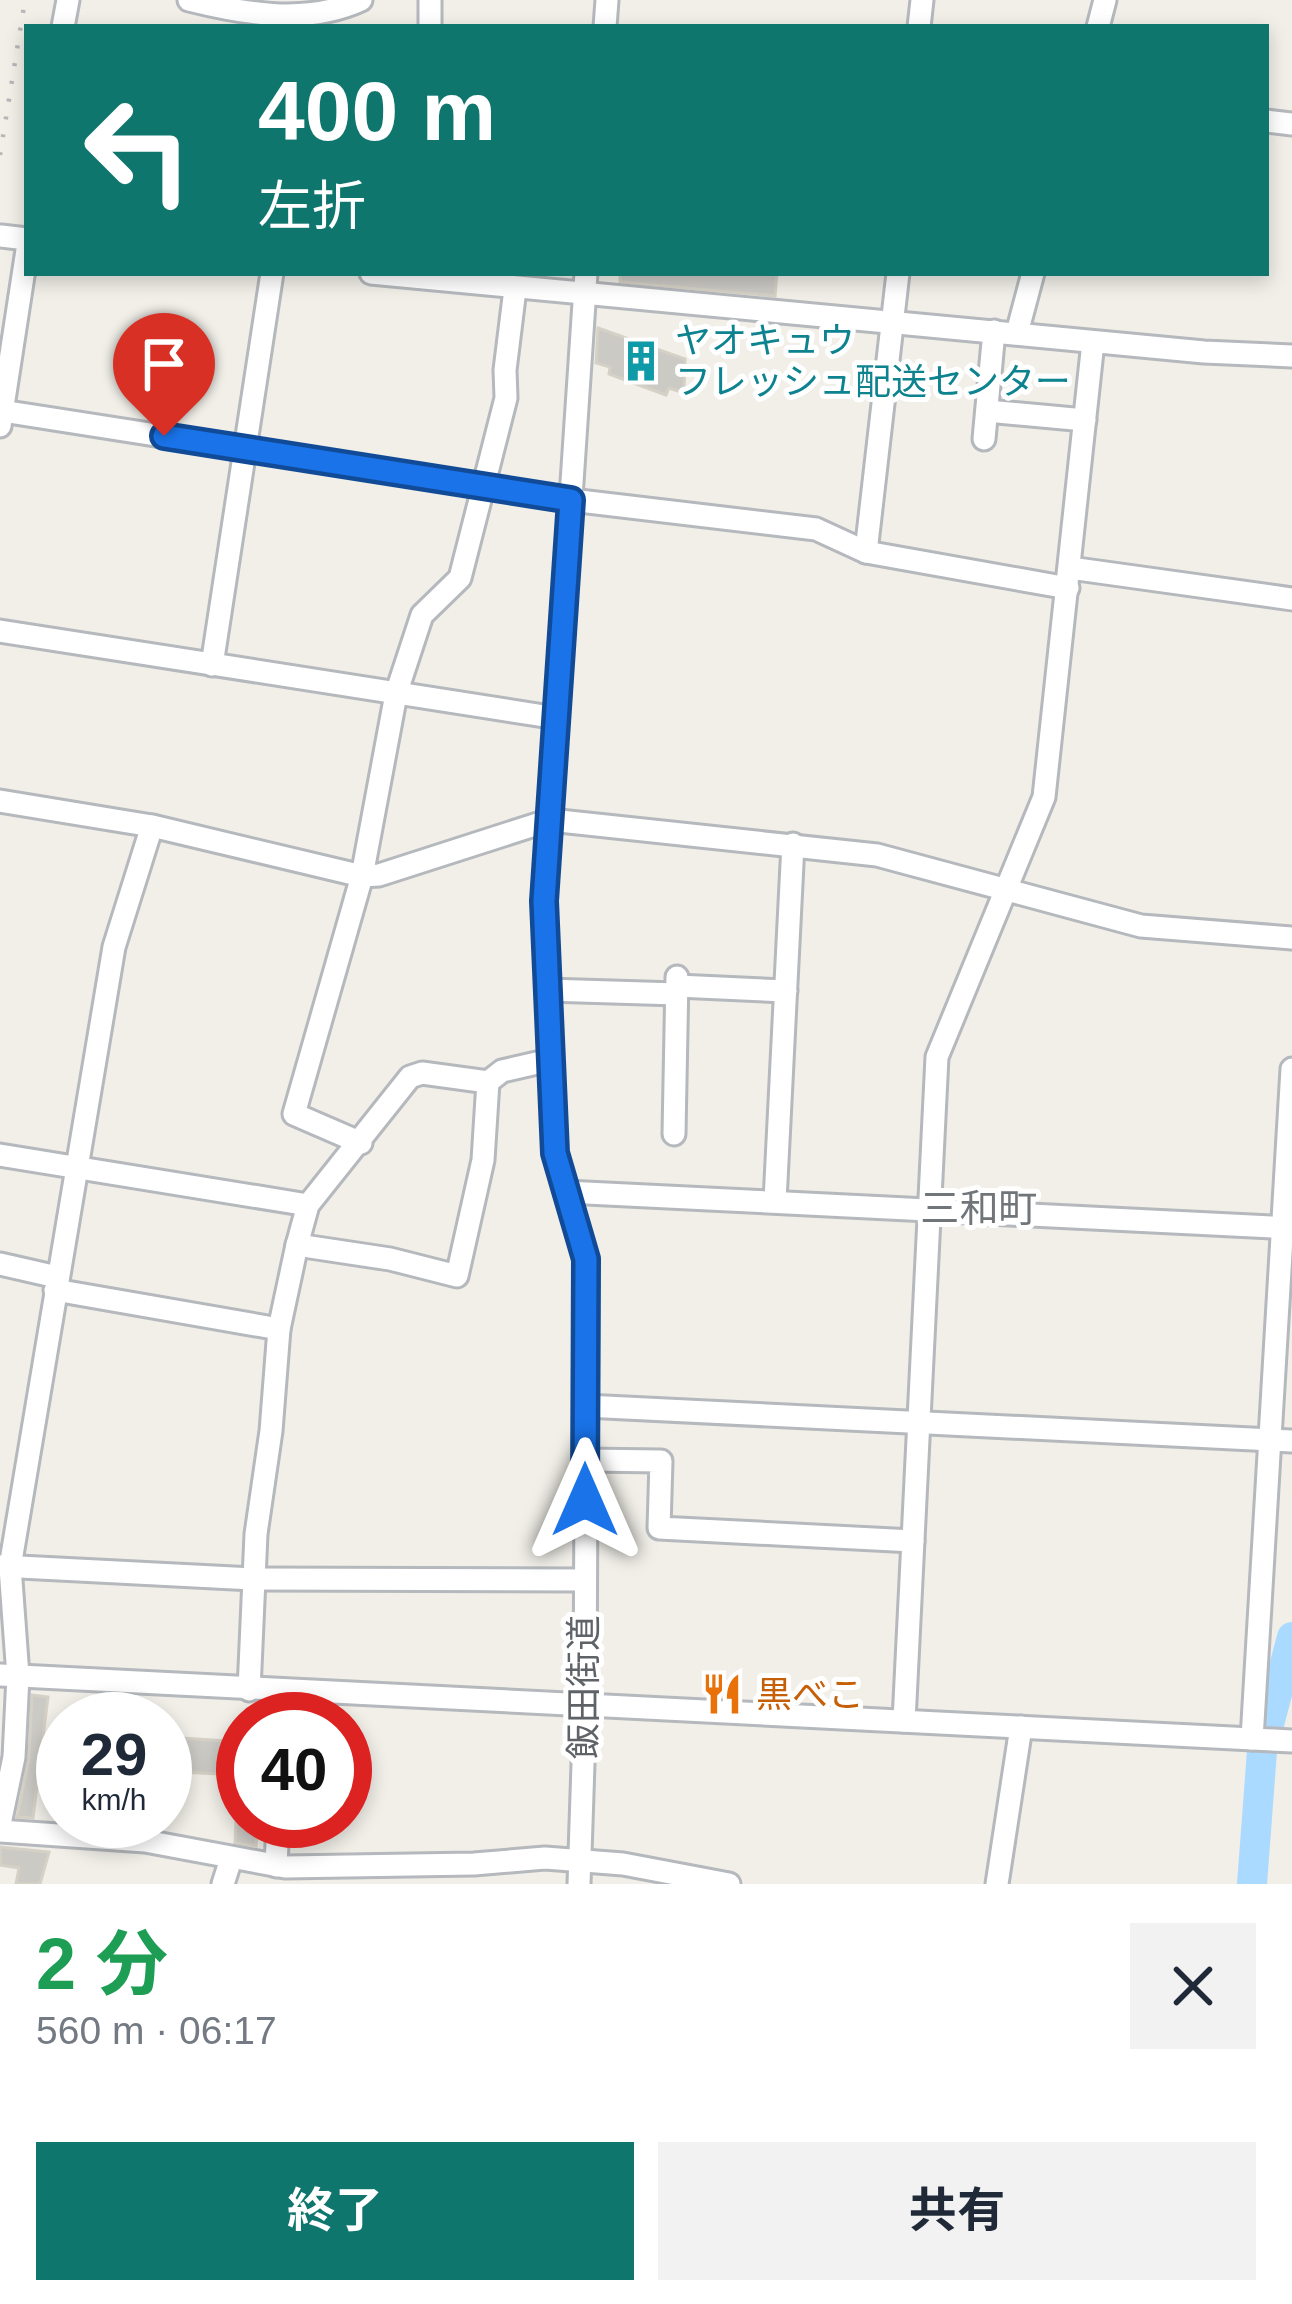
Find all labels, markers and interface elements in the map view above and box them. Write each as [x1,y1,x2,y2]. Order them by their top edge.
text: 400 m [258,64,496,158]
icon: left [60,72,216,228]
text: 左折 [258,176,366,236]
pin [113,313,215,436]
place label: ヤオキュウ フレッシュ配送センター [675,320,1071,402]
icon: arrive [131,331,197,397]
building icon: ヤオキュウ フレッシュ配送センター [618,338,664,384]
district label: 三和町 [920,1187,1038,1230]
position arrow [522,1437,648,1563]
street label: 飯田街道 [563,1615,604,1759]
restaurant icon: 黒べこ [699,1671,745,1717]
place label: 黒べこ [756,1674,864,1715]
speed limit sign: 40 [216,1692,372,1848]
text: 29 [81,1721,147,1788]
text: km/h [81,1783,147,1816]
button: close [1130,1923,1256,2049]
text: 2 分 [36,1924,168,2004]
text: 560 m · 06:17 [36,2009,277,2052]
button: 終了 [36,2142,634,2280]
button: 共有 [658,2142,1256,2280]

